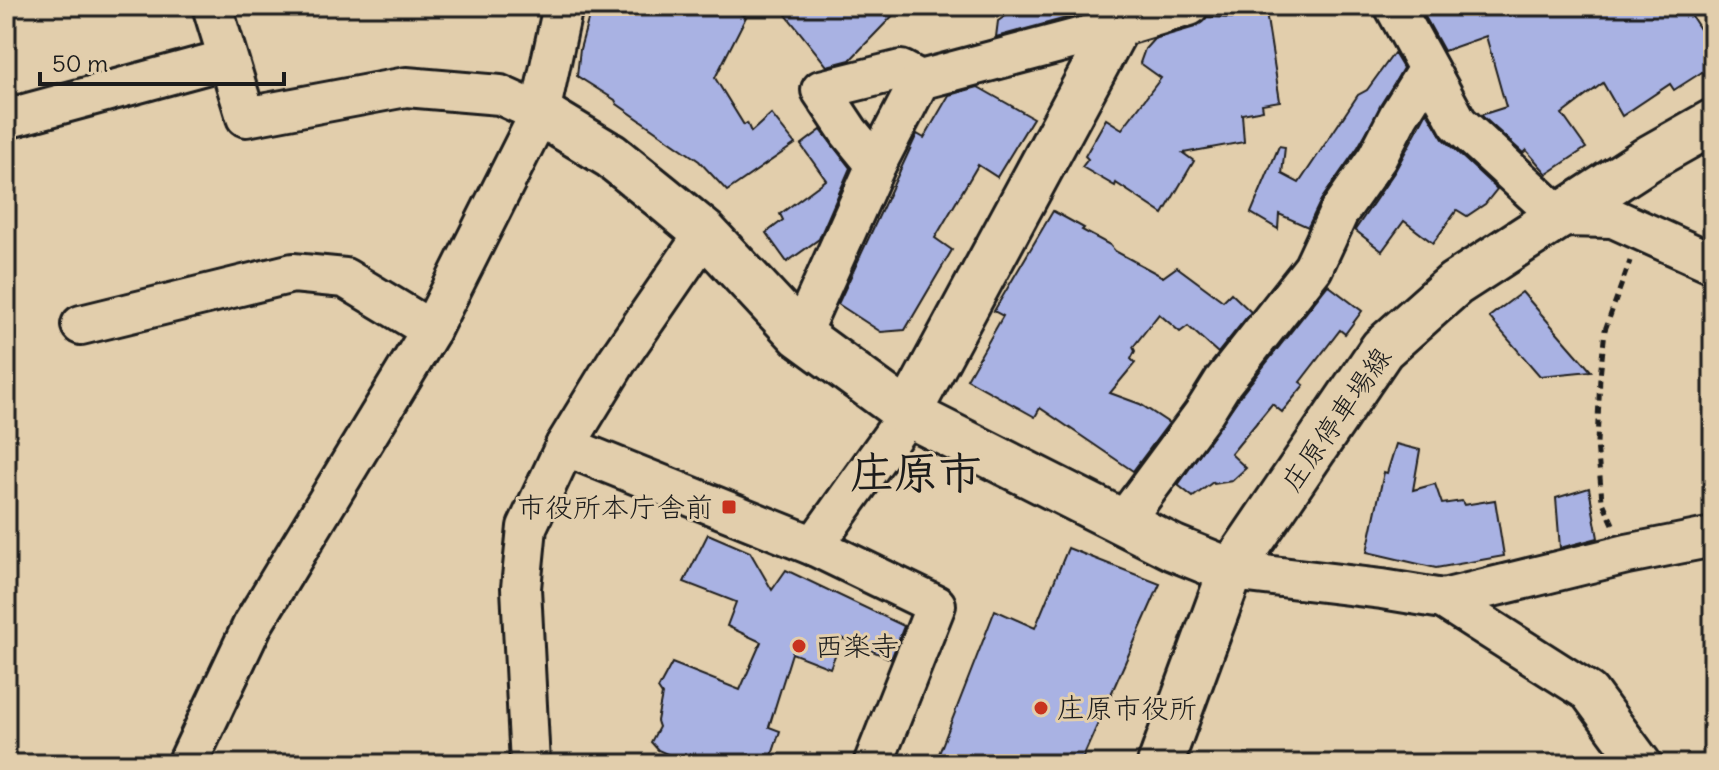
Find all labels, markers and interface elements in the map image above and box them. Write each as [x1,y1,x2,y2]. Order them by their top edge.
scale bar [40,36,284,86]
text: 50 m [52,48,108,78]
street label: 庄原停車場線 [1273,340,1399,498]
district label: 庄原市 [850,445,982,500]
place label: 市役所本庁舎前 [517,489,713,525]
marker: 市役所本庁舎前 [720,498,738,516]
place label: 西楽寺 [815,628,899,664]
marker: 西楽寺 [790,637,808,655]
place label: 庄原市役所 [1057,690,1197,726]
marker: 庄原市役所 [1032,699,1050,717]

